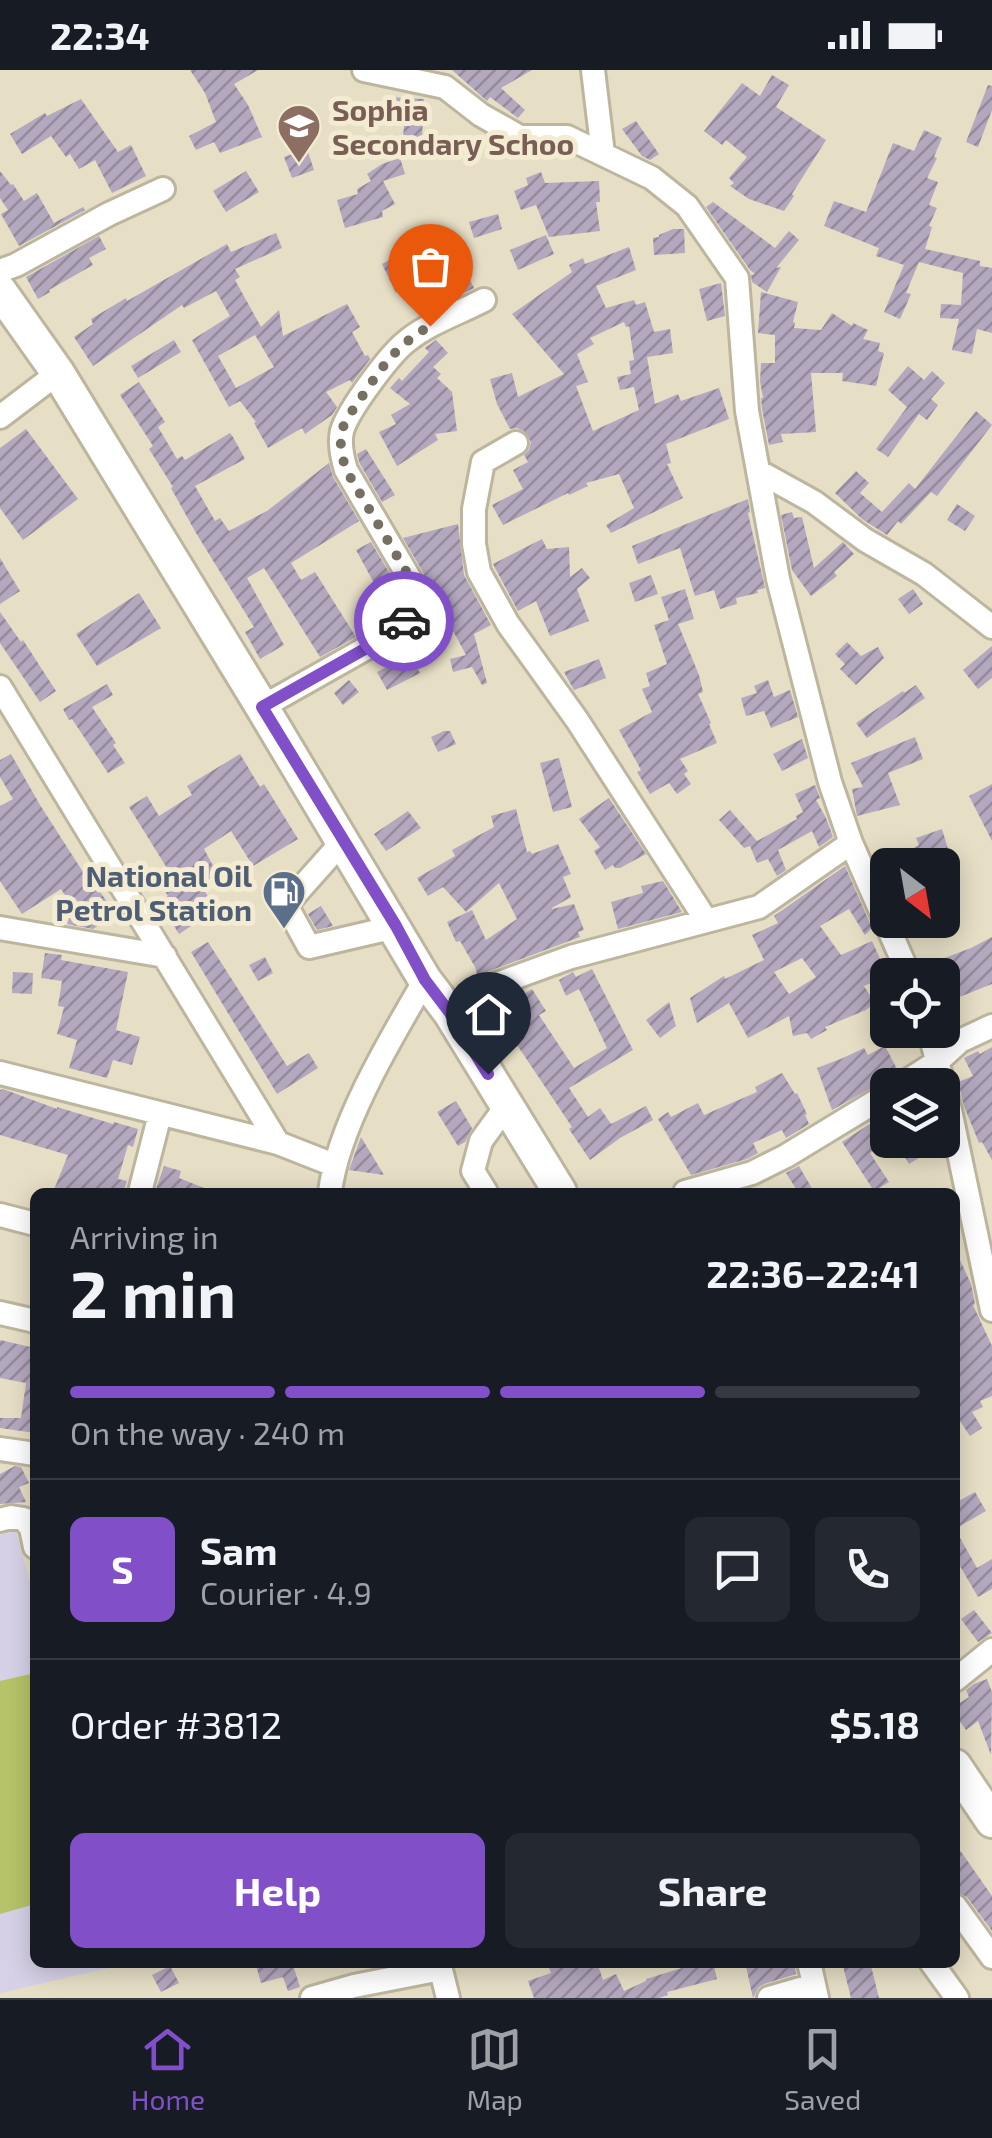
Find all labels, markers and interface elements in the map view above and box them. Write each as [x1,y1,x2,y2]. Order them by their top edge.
text: 22:34 [50,12,150,58]
place label: Sophia Secondary Schoo [332,91,574,162]
school or university icon: Sophia Secondary Schoo [276,103,322,164]
pin [388,224,473,327]
icon: bag [403,239,458,294]
courier [354,571,454,671]
icon: car [377,594,432,649]
north arrow [870,848,960,938]
map controls [870,848,960,1158]
place label: National Oil Petrol Station [55,857,252,927]
fuel station icon: National Oil Petrol Station [261,869,307,930]
button: locate [870,958,960,1048]
pin [446,972,531,1075]
icon: home [461,987,516,1042]
button: layers [870,1068,960,1158]
text: Arriving in [70,1217,219,1255]
text: 22:36–22:41 [706,1250,920,1296]
text: 2 min [70,1253,236,1331]
text: On the way · 240 m [70,1413,345,1451]
button: chat [685,1517,790,1622]
button: phone [815,1517,920,1622]
text: Sam [200,1527,277,1573]
text: S [111,1546,134,1592]
text: Courier · 4.9 [200,1573,372,1611]
text: Order #3812 [70,1701,282,1747]
text: $5.18 [829,1701,920,1747]
button: Help [70,1833,485,1948]
button: Share [505,1833,920,1948]
tab: Home [131,2022,205,2116]
tab: Map [467,2022,523,2116]
tab: Saved [784,2022,861,2116]

